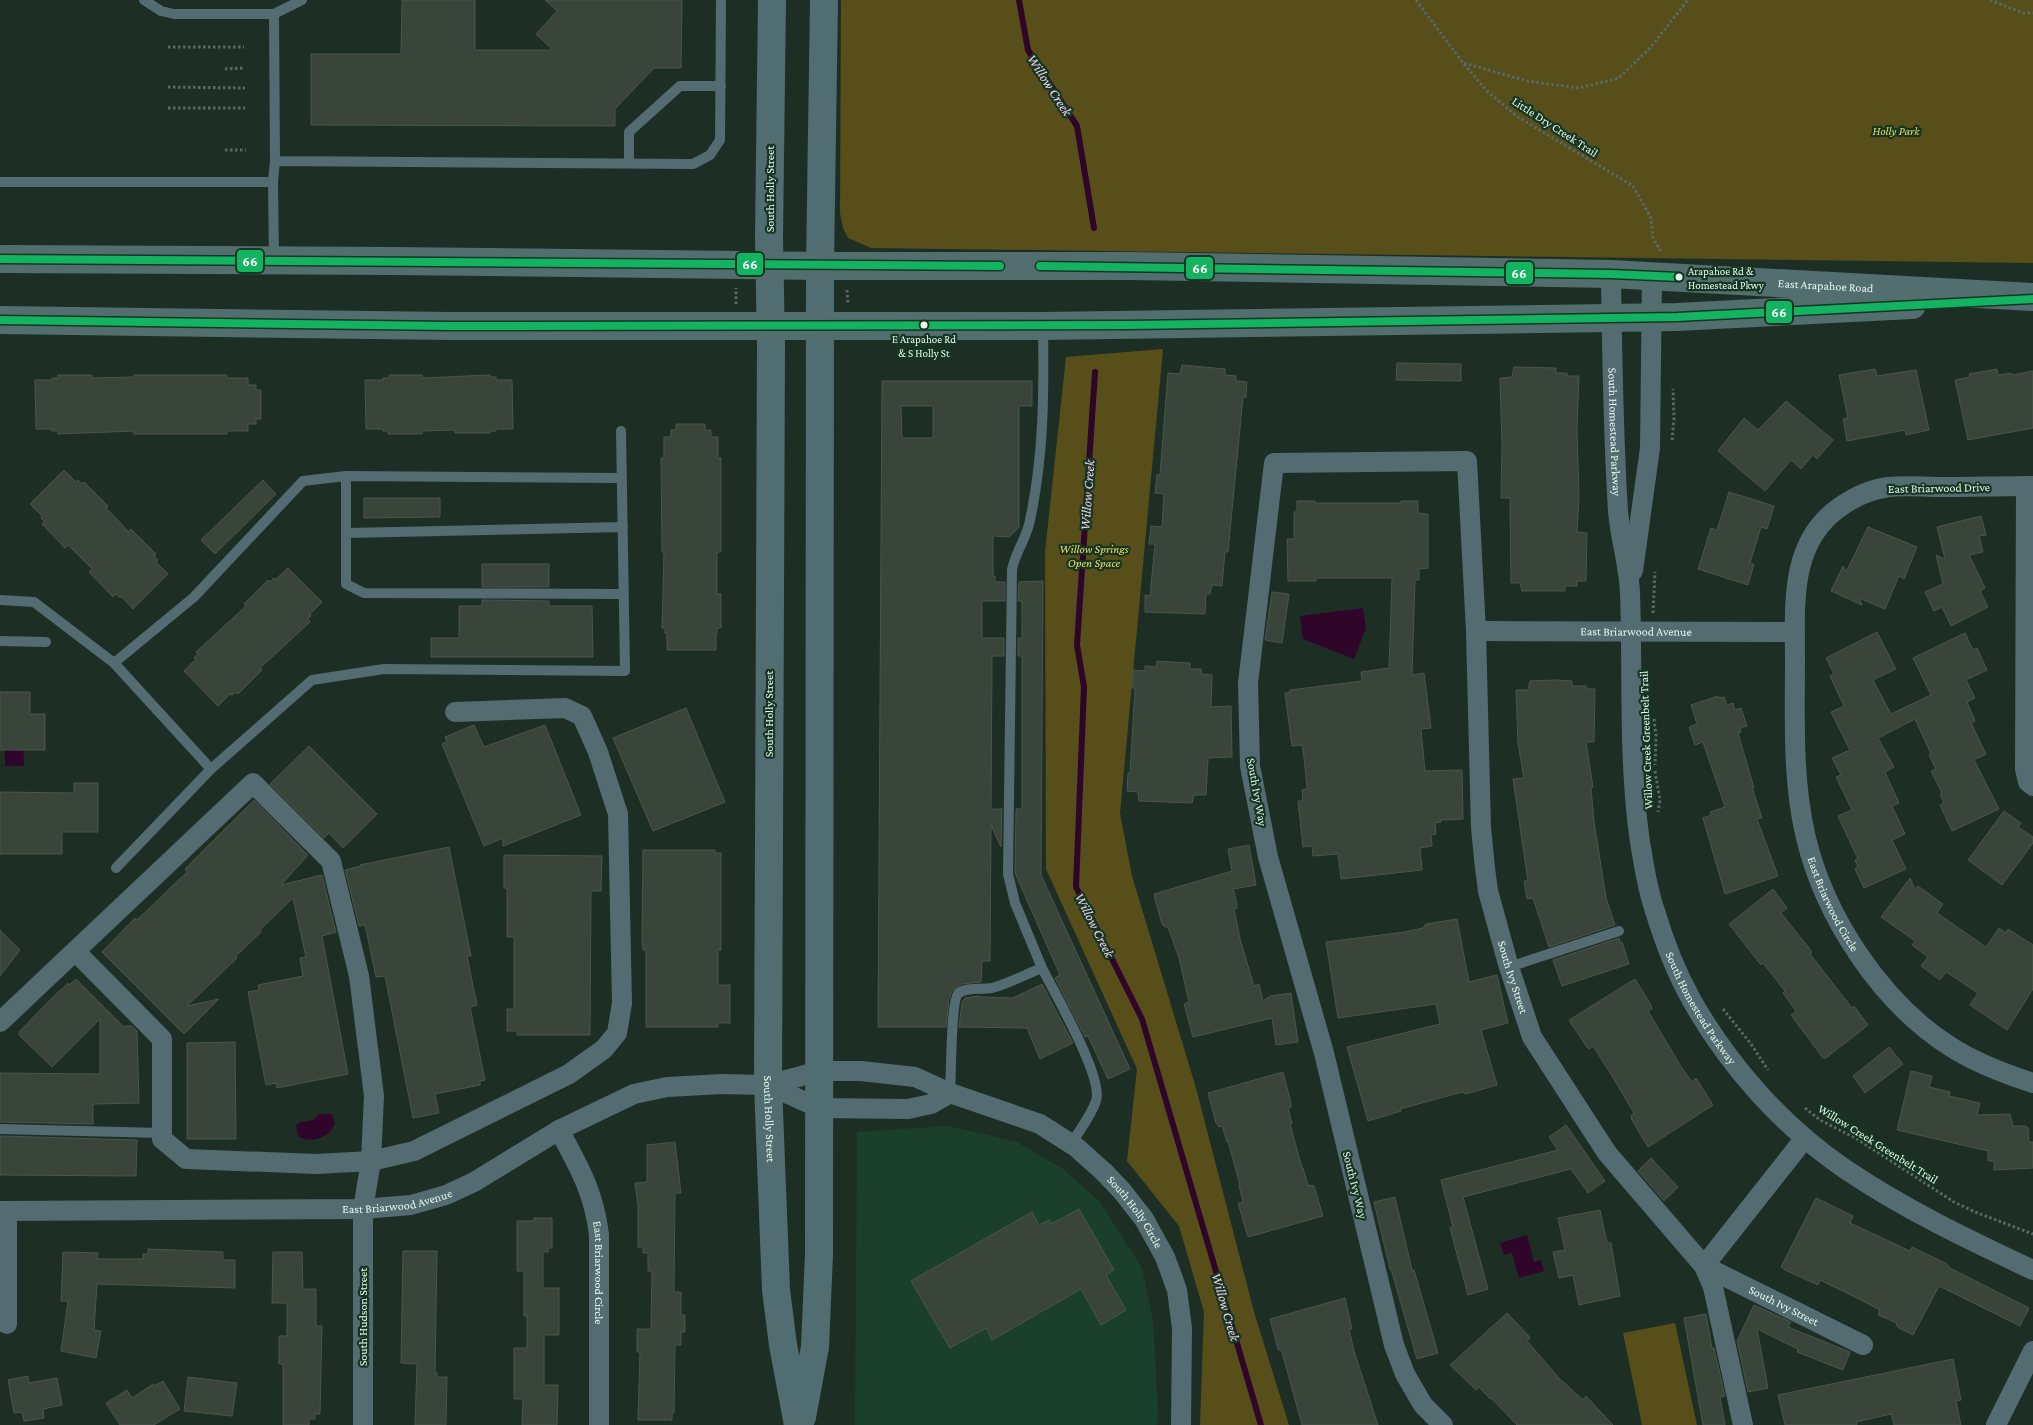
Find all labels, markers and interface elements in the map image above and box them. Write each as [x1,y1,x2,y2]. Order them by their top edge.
water label: Willow Creek [1024,51,1076,120]
street label: Little Dry Creek Trail [1509,94,1601,160]
park label: Holly Park [1873,124,1920,138]
street label: South Holly Street [763,145,777,232]
line badge: 66 [236,249,264,273]
line badge: 66 [736,252,764,276]
text: 66 [242,253,258,269]
text: 66 [742,256,758,272]
line badge: 66 [1185,256,1214,280]
text: 66 [1192,260,1208,276]
line badge: 66 [1505,261,1534,285]
text: 66 [1511,265,1527,281]
place label: Arapahoe Rd & Homestead Pkwy [1688,265,1765,292]
marker: Arapahoe Rd & Homestead Pkwy [1674,272,1684,282]
street label: East Arapahoe Road [1777,276,1874,295]
line badge: 66 [1765,300,1793,324]
text: 66 [1771,304,1787,320]
marker: E Arapahoe Rd & S Holly St [919,320,929,330]
place label: E Arapahoe Rd & S Holly St [892,333,956,360]
street label: South Homestead Parkway [1605,368,1624,497]
water label: Willow Creek [1077,458,1097,531]
street label: East Briarwood Drive [1888,480,1990,496]
park label: Willow Springs Open Space [1060,542,1129,570]
street label: East Briarwood Avenue [1580,624,1692,639]
street label: South Holly Street [762,670,776,757]
street label: Willow Creek Greenbelt Trail [1637,670,1655,810]
street label: South Ivy Way [1244,757,1270,828]
street label: East Briarwood Circle [1805,855,1862,954]
water label: Willow Creek [1072,890,1119,961]
street label: South Ivy Street [1495,939,1531,1017]
street label: South Homestead Parkway [1663,950,1739,1068]
street label: South Holly Street [761,1076,778,1164]
street label: Willow Creek Greenbelt Trail [1815,1101,1941,1187]
street label: South Ivy Way [1340,1150,1370,1221]
street label: South Holly Circle [1104,1173,1166,1250]
street label: East Briarwood Avenue [342,1186,455,1216]
street label: East Briarwood Circle [590,1220,606,1325]
street label: South Hudson Street [356,1267,370,1366]
water label: Willow Creek [1209,1271,1244,1344]
street label: South Ivy Street [1747,1283,1822,1329]

